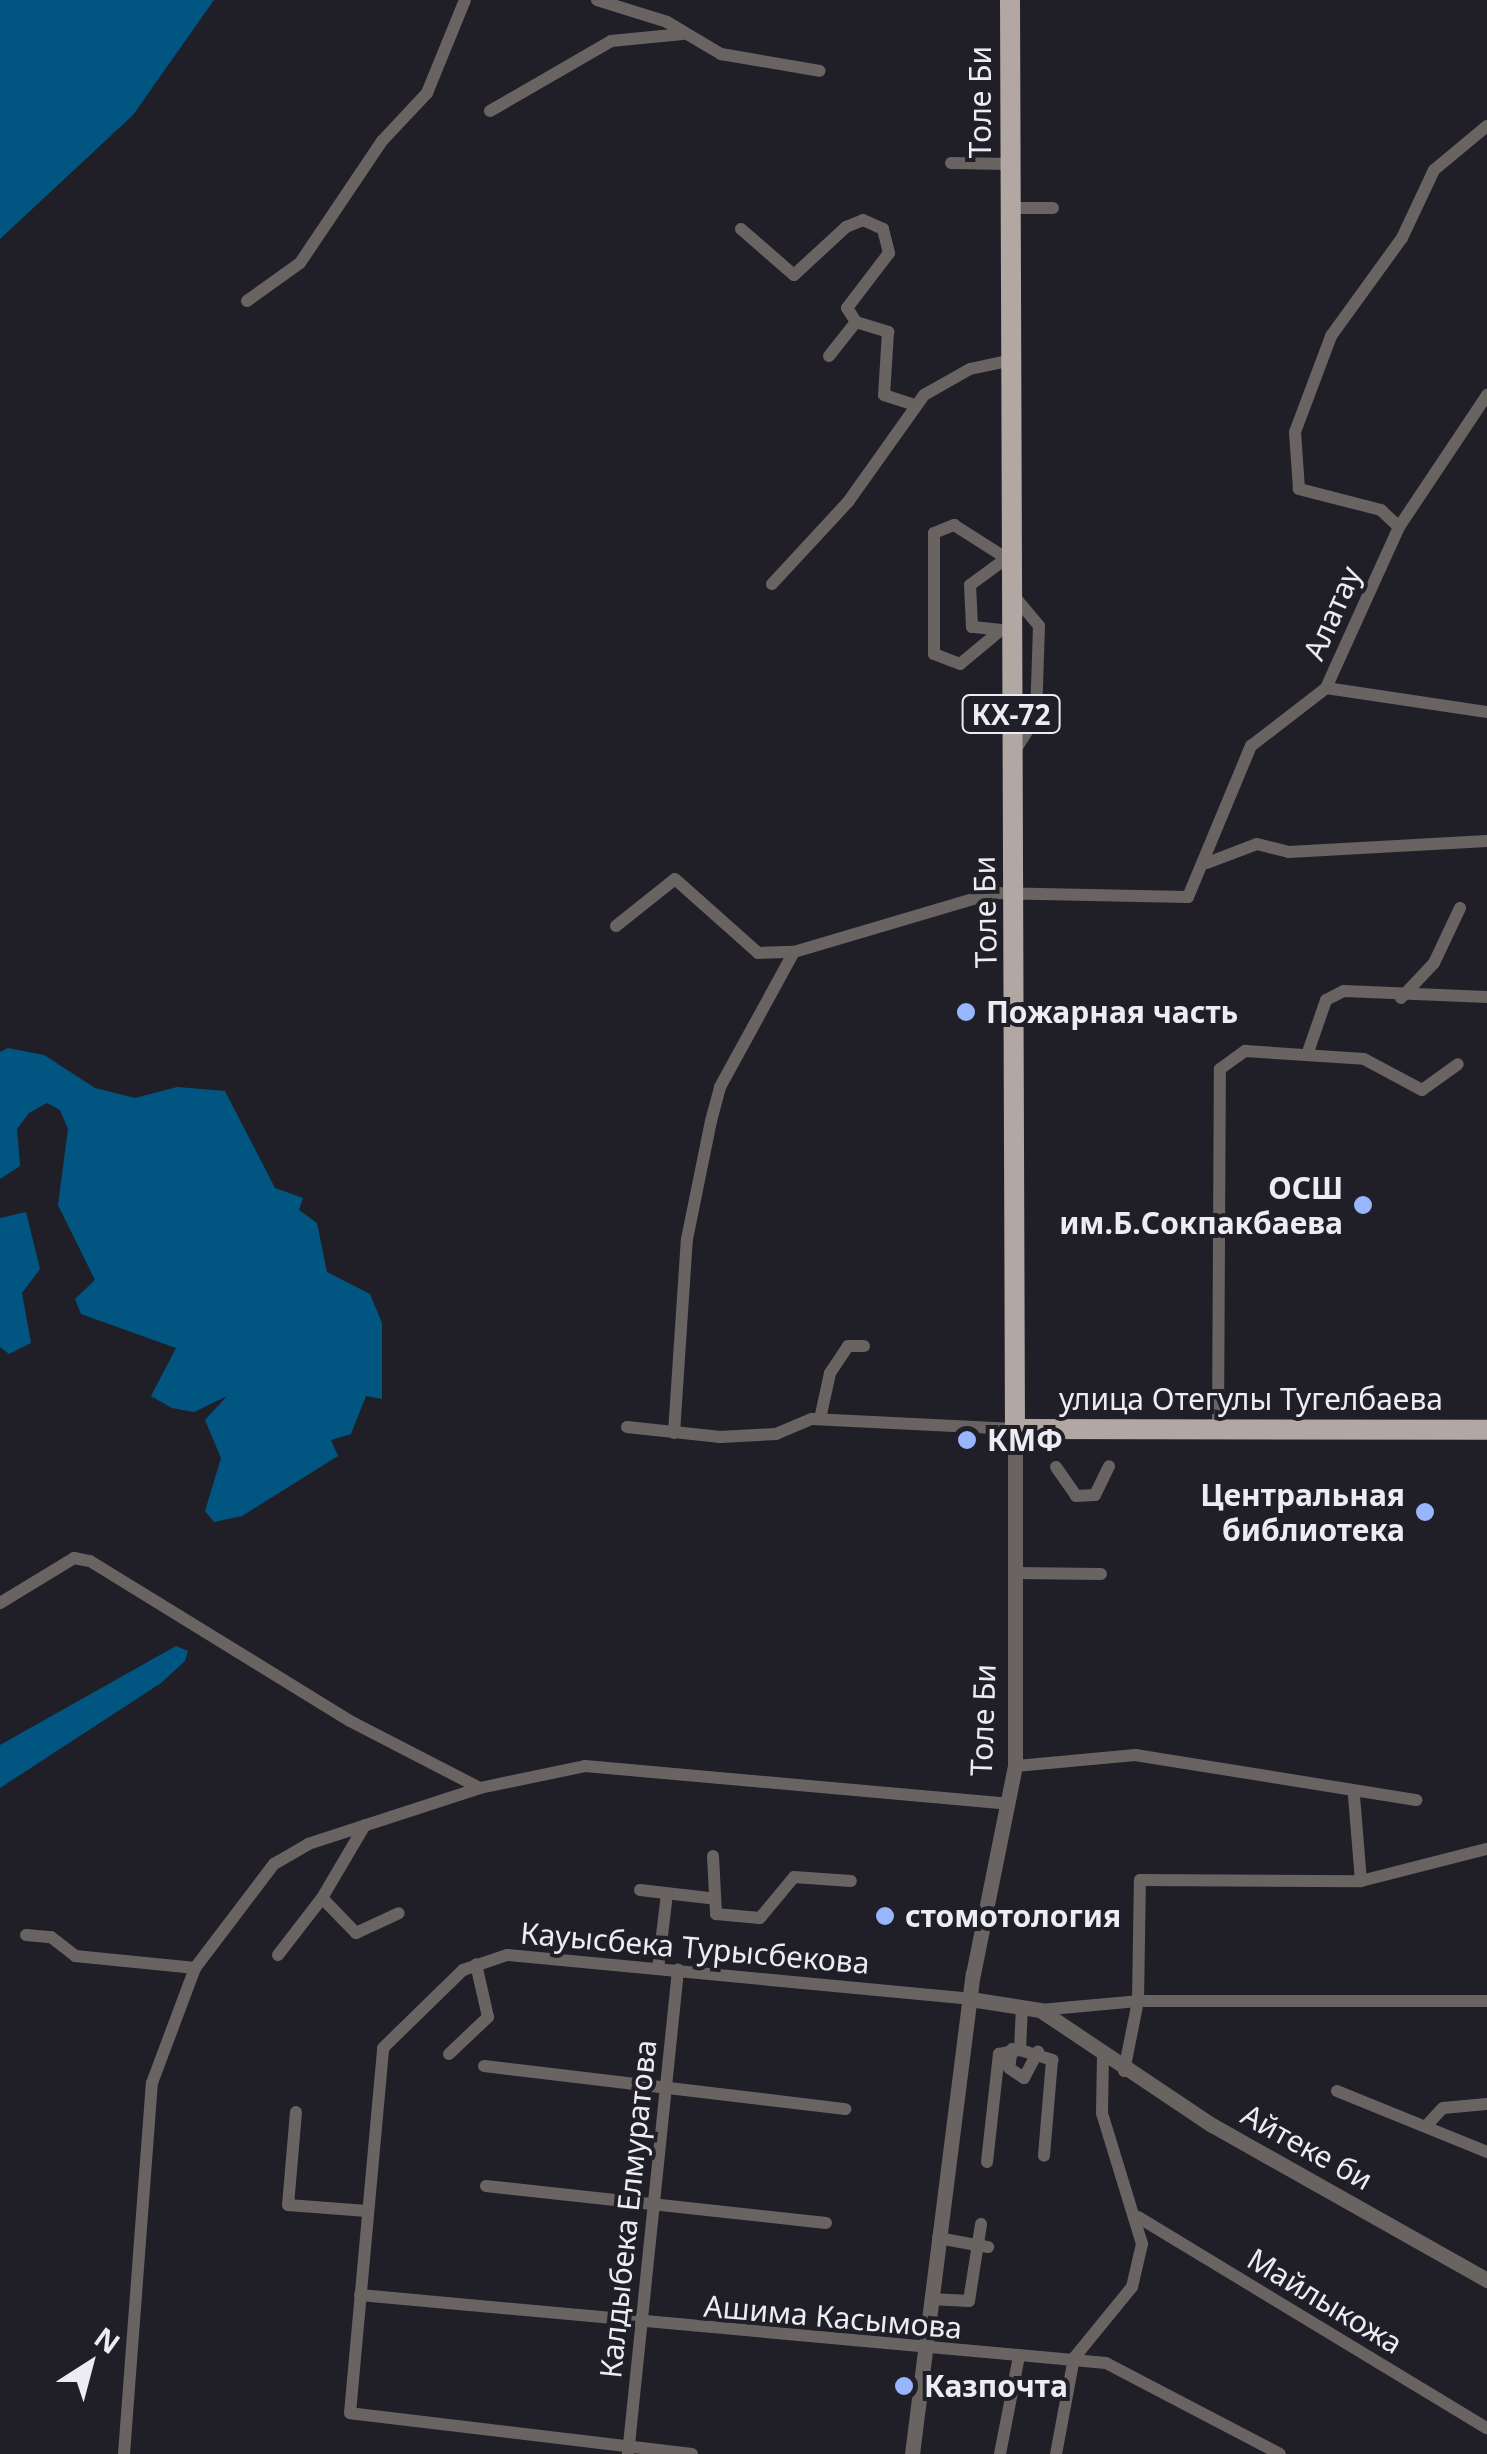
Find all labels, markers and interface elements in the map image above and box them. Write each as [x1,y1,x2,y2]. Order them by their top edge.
street label: Толе Би [962,46,998,158]
street label: Алатау [1295,561,1369,665]
road number: КХ-72 [961,691,1061,737]
street label: Толе Би [966,856,1004,968]
place label: Пожарная часть [986,994,1238,1030]
marker: Пожарная часть [955,1001,977,1023]
place label: ОСШ им.Б.Сокпакбаева [1059,1170,1343,1240]
marker: ОСШ им.Б.Сокпакбаева [1352,1194,1374,1216]
street label: улица Отегулы Тугелбаева [1059,1381,1443,1417]
place label: КМФ [987,1422,1063,1458]
marker: КМФ [956,1429,978,1451]
place label: Центральная библиотека [1200,1477,1405,1548]
marker: Центральная библиотека [1414,1501,1436,1523]
street label: Толе Би [963,1663,1003,1777]
place label: стомотология [905,1898,1121,1934]
marker: стомотология [874,1905,896,1927]
street label: Кауысбека Турысбекова [519,1915,871,1981]
street label: Калдыбека Елмуратова [592,2038,664,2380]
street label: Айтеке би [1235,2096,1379,2198]
street label: Майлыкожа [1241,2241,1409,2361]
street label: Ашима Касымова [702,2288,964,2346]
north arrow [40,2314,140,2414]
text: N [87,2318,128,2362]
place label: Казпочта [924,2368,1068,2404]
marker: Казпочта [893,2375,915,2397]

